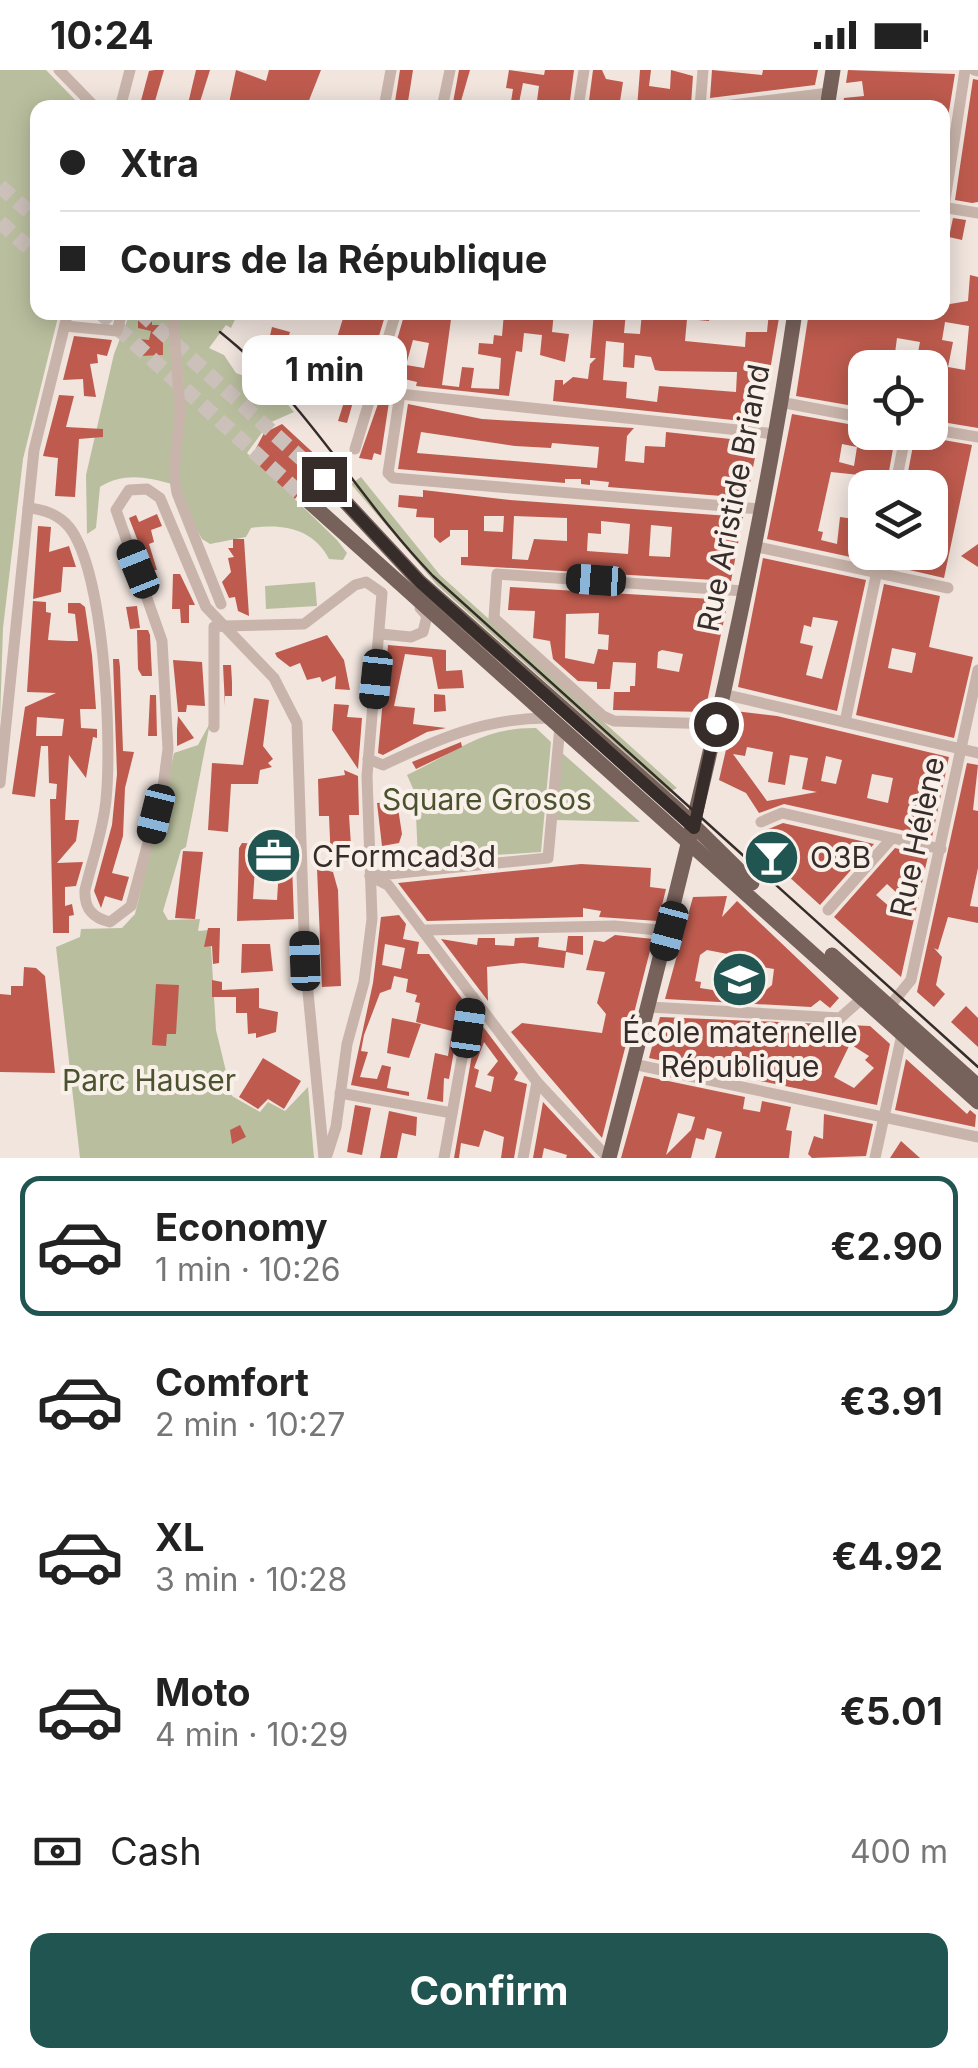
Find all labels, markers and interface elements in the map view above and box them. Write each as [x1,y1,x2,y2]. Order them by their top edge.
text: 10:24 [50,12,154,58]
text: Xtra [120,140,199,186]
text: Cours de la République [120,236,547,282]
callout: 1 min [242,334,406,404]
text: 1 min [285,350,364,389]
map controls [848,350,948,570]
button: locate [848,350,948,450]
street label: Rue Aristide Briand [689,361,777,635]
route end [302,457,347,502]
button: layers [848,470,948,570]
car [113,536,163,602]
car [565,563,627,597]
car [358,648,394,710]
route start [694,702,739,747]
street label: Rue Hélène [882,754,952,920]
car [134,781,178,847]
park label: Square Grosos [382,781,592,817]
office icon: CFormcad3d [243,826,303,886]
bar icon: O3B [741,827,801,887]
place label: CFormcad3d [312,838,496,874]
place label: O3B [810,839,871,875]
car [647,898,691,964]
car [289,930,321,992]
school or university icon: École maternelle République [710,949,770,1009]
car [449,996,487,1060]
place label: École maternelle République [622,1014,858,1084]
park label: Parc Hauser [62,1062,236,1098]
icon: car [35,1201,125,1291]
text: Economy [155,1204,328,1250]
text: €2.90 [831,1223,943,1269]
text: 1 min · 10:26 [155,1250,341,1289]
icon: car [35,1356,125,1446]
text: Comfort [155,1359,309,1405]
text: €3.91 [840,1378,943,1424]
text: 2 min · 10:27 [155,1405,345,1444]
icon: car [35,1511,125,1601]
text: XL [155,1514,205,1560]
text: €4.92 [832,1533,943,1579]
text: 3 min · 10:28 [155,1560,347,1599]
icon: car [35,1666,125,1756]
text: Moto [155,1669,251,1715]
text: €5.01 [840,1688,943,1734]
text: 4 min · 10:29 [155,1715,348,1754]
icon: cash [30,1824,85,1879]
text: Cash [110,1828,202,1874]
text: 400 m [850,1832,948,1871]
button: Confirm [30,1933,948,2048]

